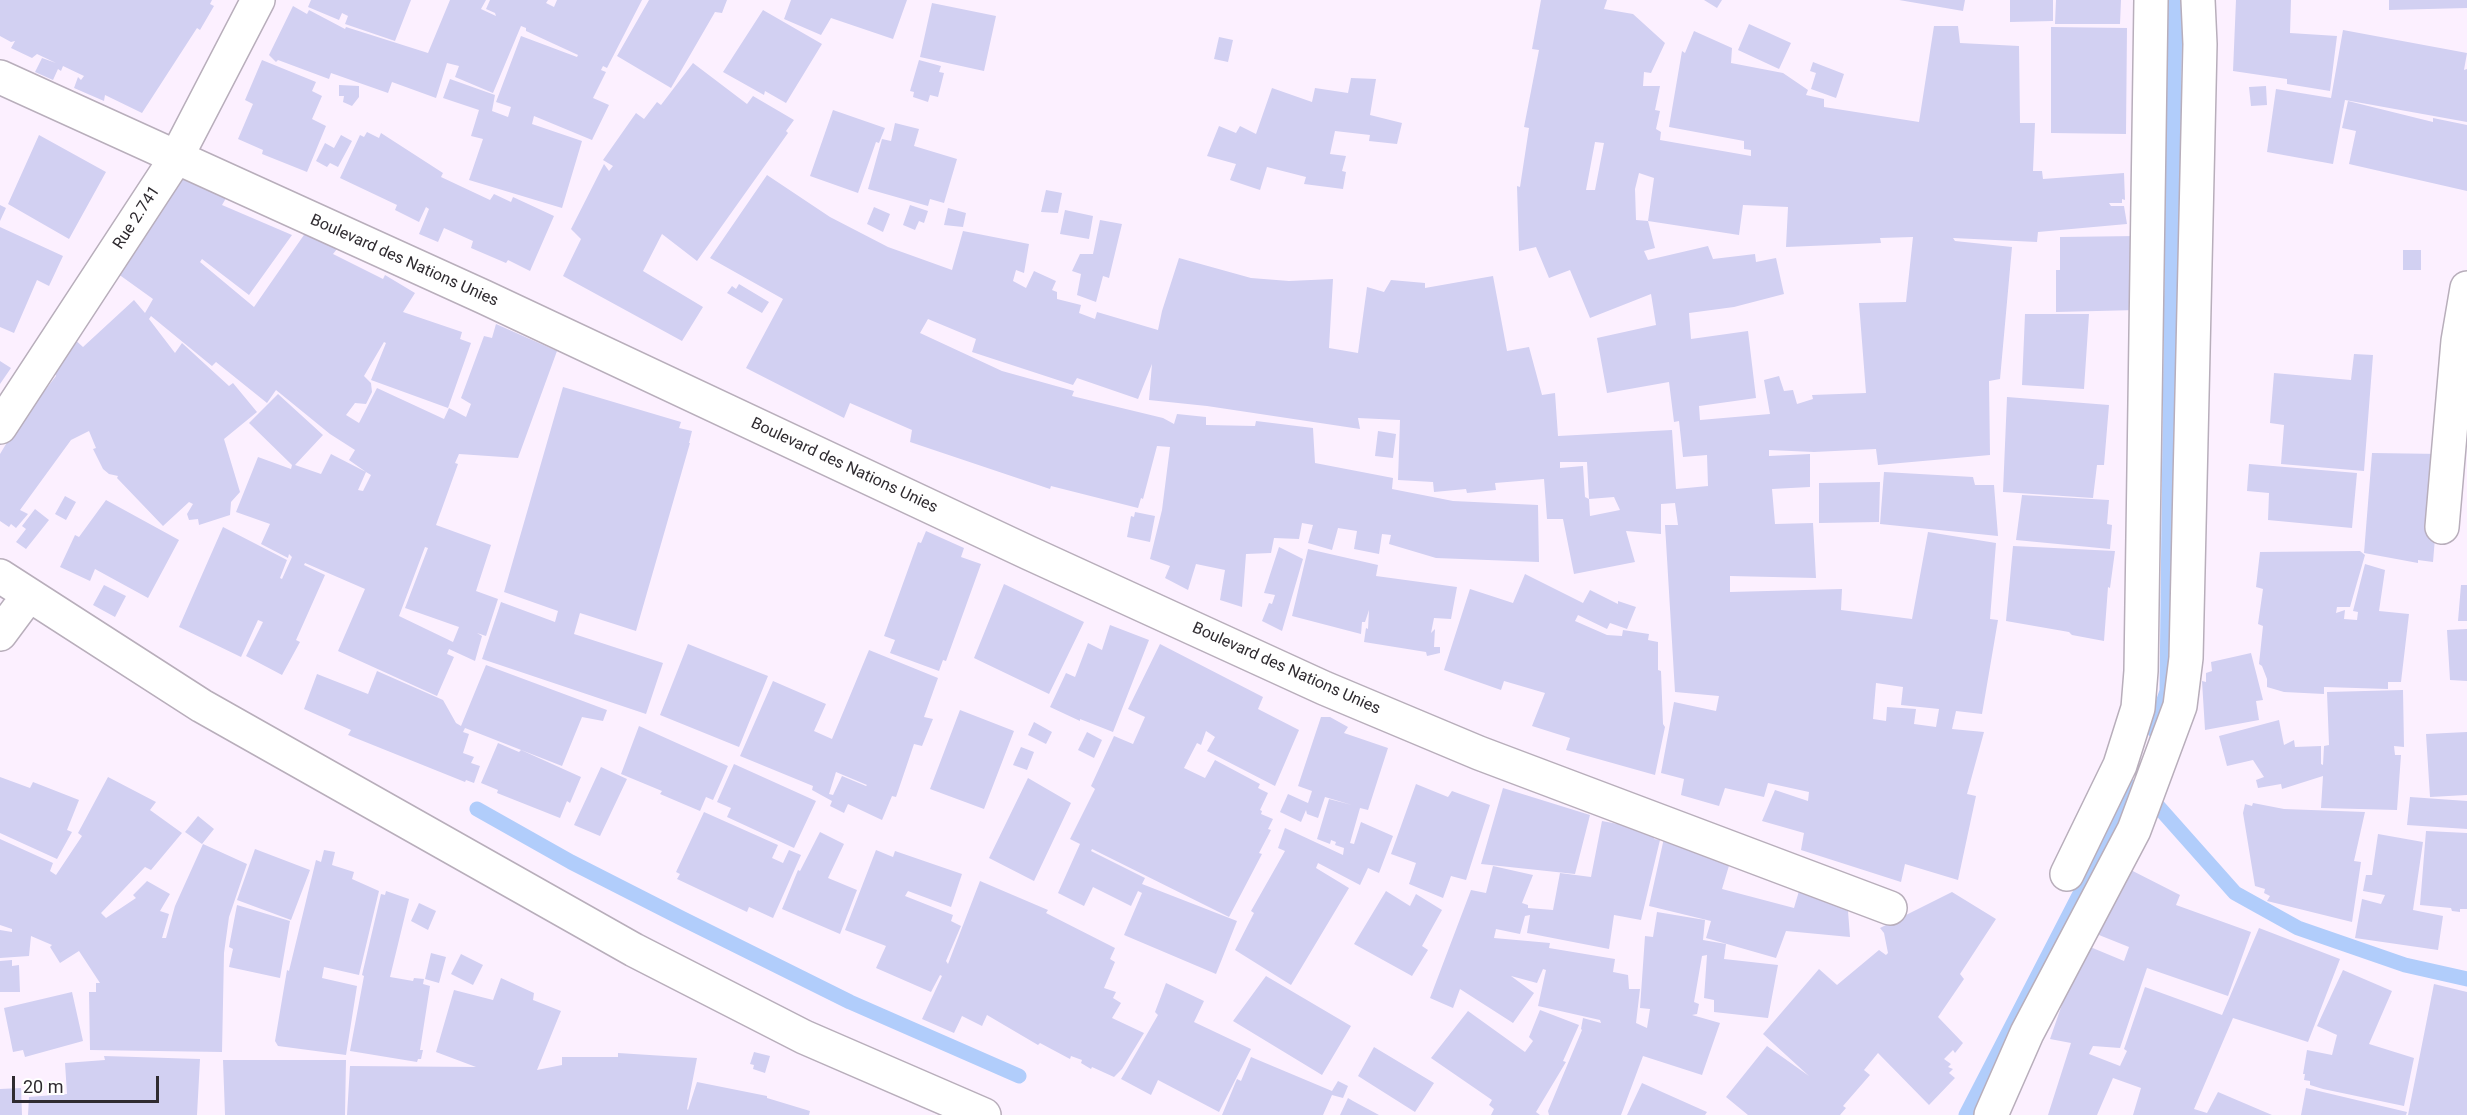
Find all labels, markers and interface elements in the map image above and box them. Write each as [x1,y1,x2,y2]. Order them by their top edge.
street label: Rue 2.741 [110,183,164,253]
street label: Boulevard des Nations Unies [307,211,501,311]
street label: Boulevard des Nations Unies [748,414,940,518]
street label: Boulevard des Nations Unies [1189,619,1383,719]
scale bar [15,1064,162,1102]
text: 20 m [23,1076,63,1097]

